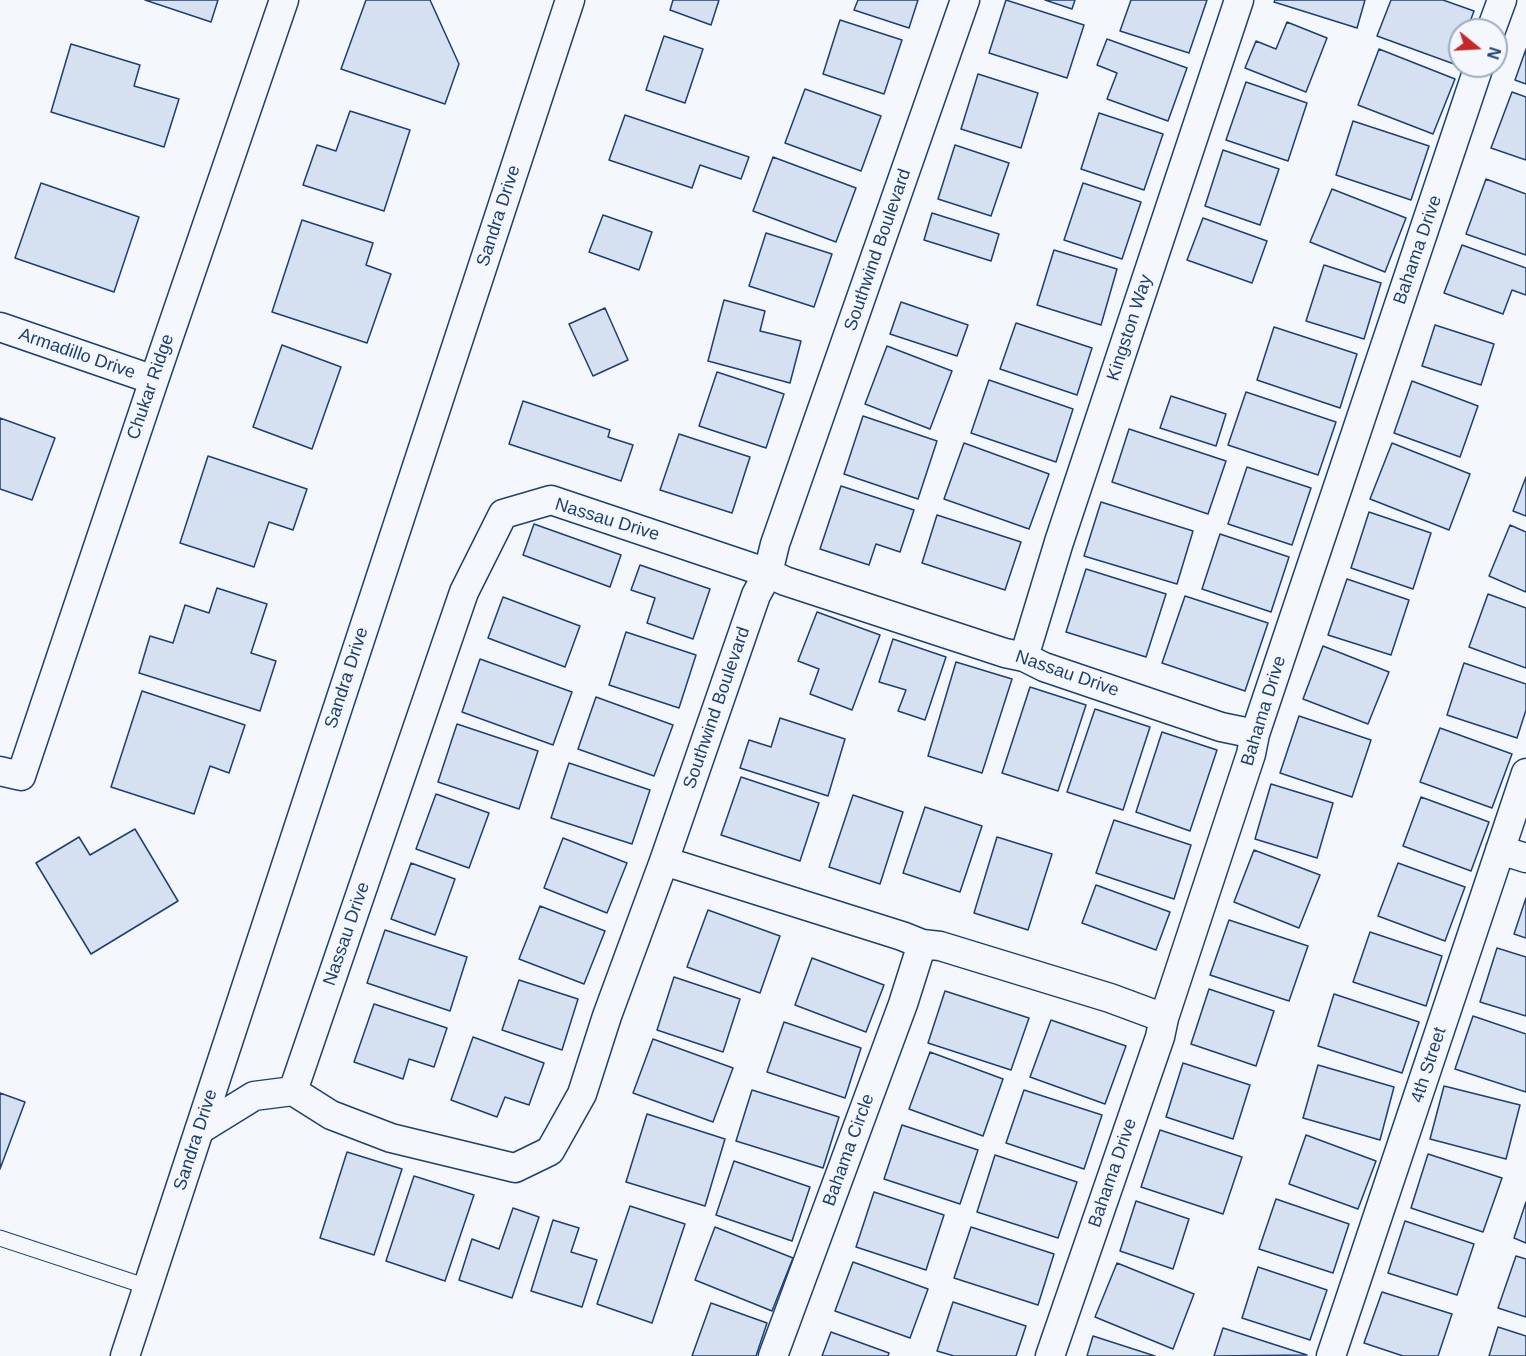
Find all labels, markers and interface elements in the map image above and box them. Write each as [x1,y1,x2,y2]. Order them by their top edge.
north arrow [1448,18,1508,78]
text: N [1484,45,1504,61]
street label: Sandra Drive [472,163,526,269]
street label: Southwind Boulevard [840,166,916,334]
street label: Bahama Drive [1389,193,1447,307]
street label: Kingston Way [1103,272,1157,384]
street label: Armadillo Drive [16,324,138,384]
street label: Chukar Ridge [123,331,179,443]
street label: Nassau Drive [552,494,662,546]
street label: Southwind Boulevard [679,624,755,792]
street label: Sandra Drive [320,625,374,731]
street label: Nassau Drive [1012,646,1122,702]
street label: Bahama Drive [1237,653,1291,769]
street label: Nassau Drive [319,879,375,989]
street label: 4th Street [1407,1025,1451,1105]
street label: Sandra Drive [169,1087,223,1193]
street label: Bahama Circle [819,1091,879,1209]
street label: Bahama Drive [1084,1116,1142,1230]

